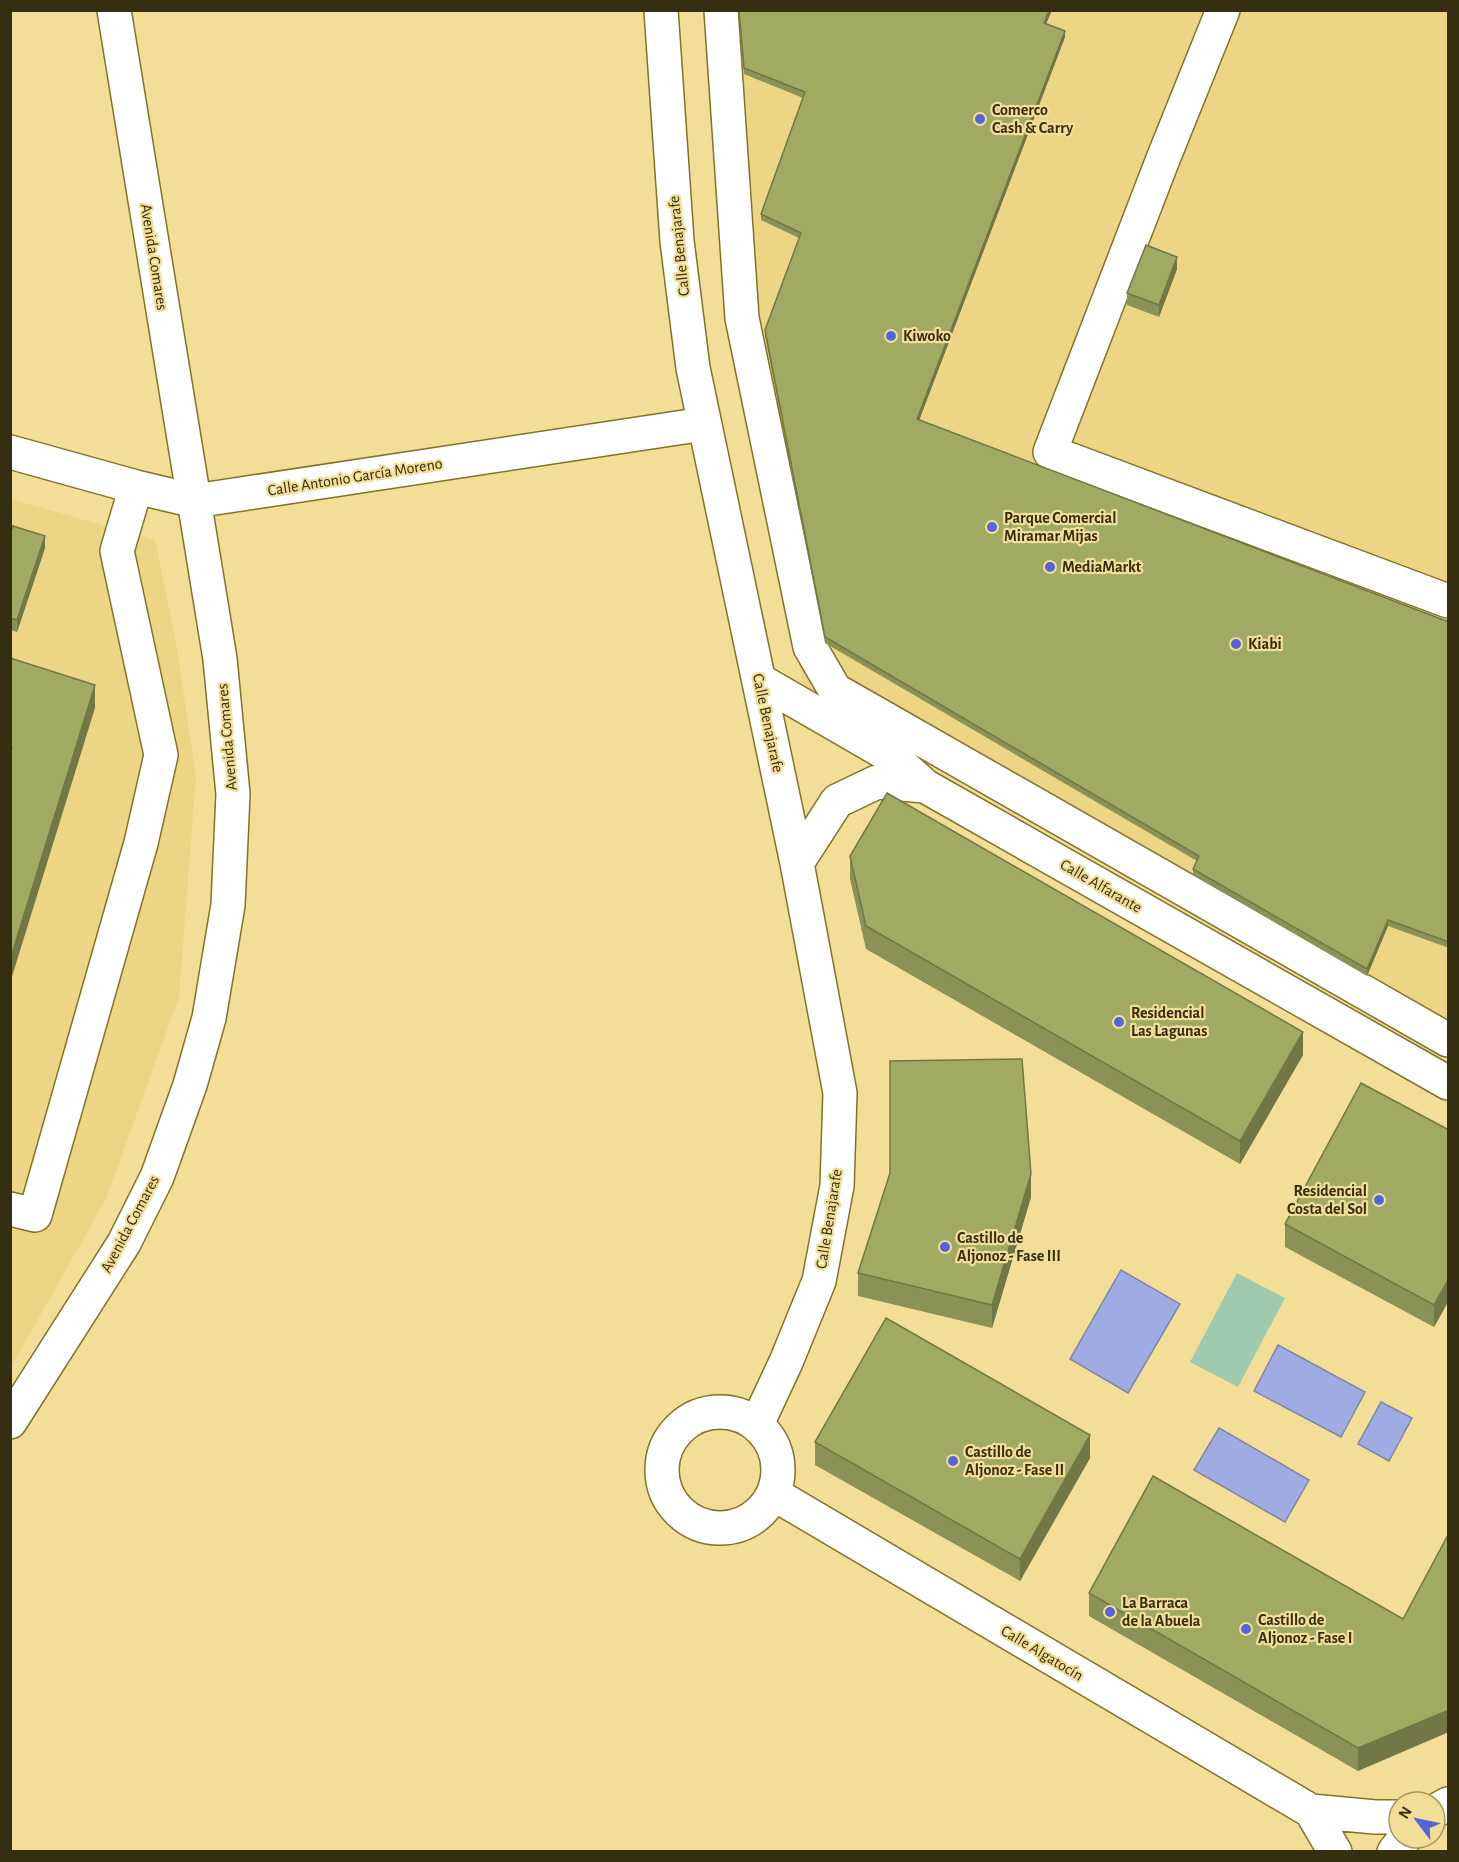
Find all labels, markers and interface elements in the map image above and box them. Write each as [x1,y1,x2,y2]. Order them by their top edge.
place label: Comerco Cash & Carry [992,102,1074,137]
marker: Comerco Cash & Carry [973,112,987,126]
street label: Calle Benajarafe [666,195,693,297]
street label: Avenida Comares [138,203,170,311]
place label: Kiwoko [903,328,951,344]
marker: Kiwoko [884,329,898,343]
street label: Calle Antonio García Moreno [266,455,444,499]
place label: Parque Comercial Miramar Mijas [1004,510,1116,545]
marker: Parque Comercial Miramar Mijas [985,520,999,534]
place label: MediaMarkt [1062,559,1142,575]
marker: MediaMarkt [1043,560,1057,574]
place label: Kiabi [1248,636,1282,652]
marker: Kiabi [1229,637,1243,651]
street label: Calle Benajarafe [749,672,786,774]
street label: Avenida Comares [214,683,240,791]
street label: Calle Alfarante [1057,856,1145,916]
place label: Residencial Las Lagunas [1131,1005,1207,1039]
marker: Residencial Las Lagunas [1112,1015,1126,1029]
street label: Calle Benajarafe [813,1168,846,1270]
street label: Avenida Comares [98,1173,162,1275]
place label: Residencial Costa del Sol [1287,1183,1367,1217]
marker: Residencial Costa del Sol [1372,1193,1386,1207]
place label: Castillo de Aljonoz - Fase III [957,1230,1061,1265]
marker: Castillo de Aljonoz - Fase III [938,1240,952,1254]
place label: Castillo de Aljonoz - Fase II [965,1444,1064,1479]
marker: Castillo de Aljonoz - Fase II [946,1454,960,1468]
place label: La Barraca de la Abuela [1122,1595,1201,1629]
marker: La Barraca de la Abuela [1103,1605,1117,1619]
place label: Castillo de Aljonoz - Fase I [1258,1612,1352,1647]
street label: Calle Algatocín [998,1622,1086,1684]
marker: Castillo de Aljonoz - Fase I [1239,1622,1253,1636]
north arrow [1387,1790,1447,1850]
text: N [1395,1804,1415,1822]

